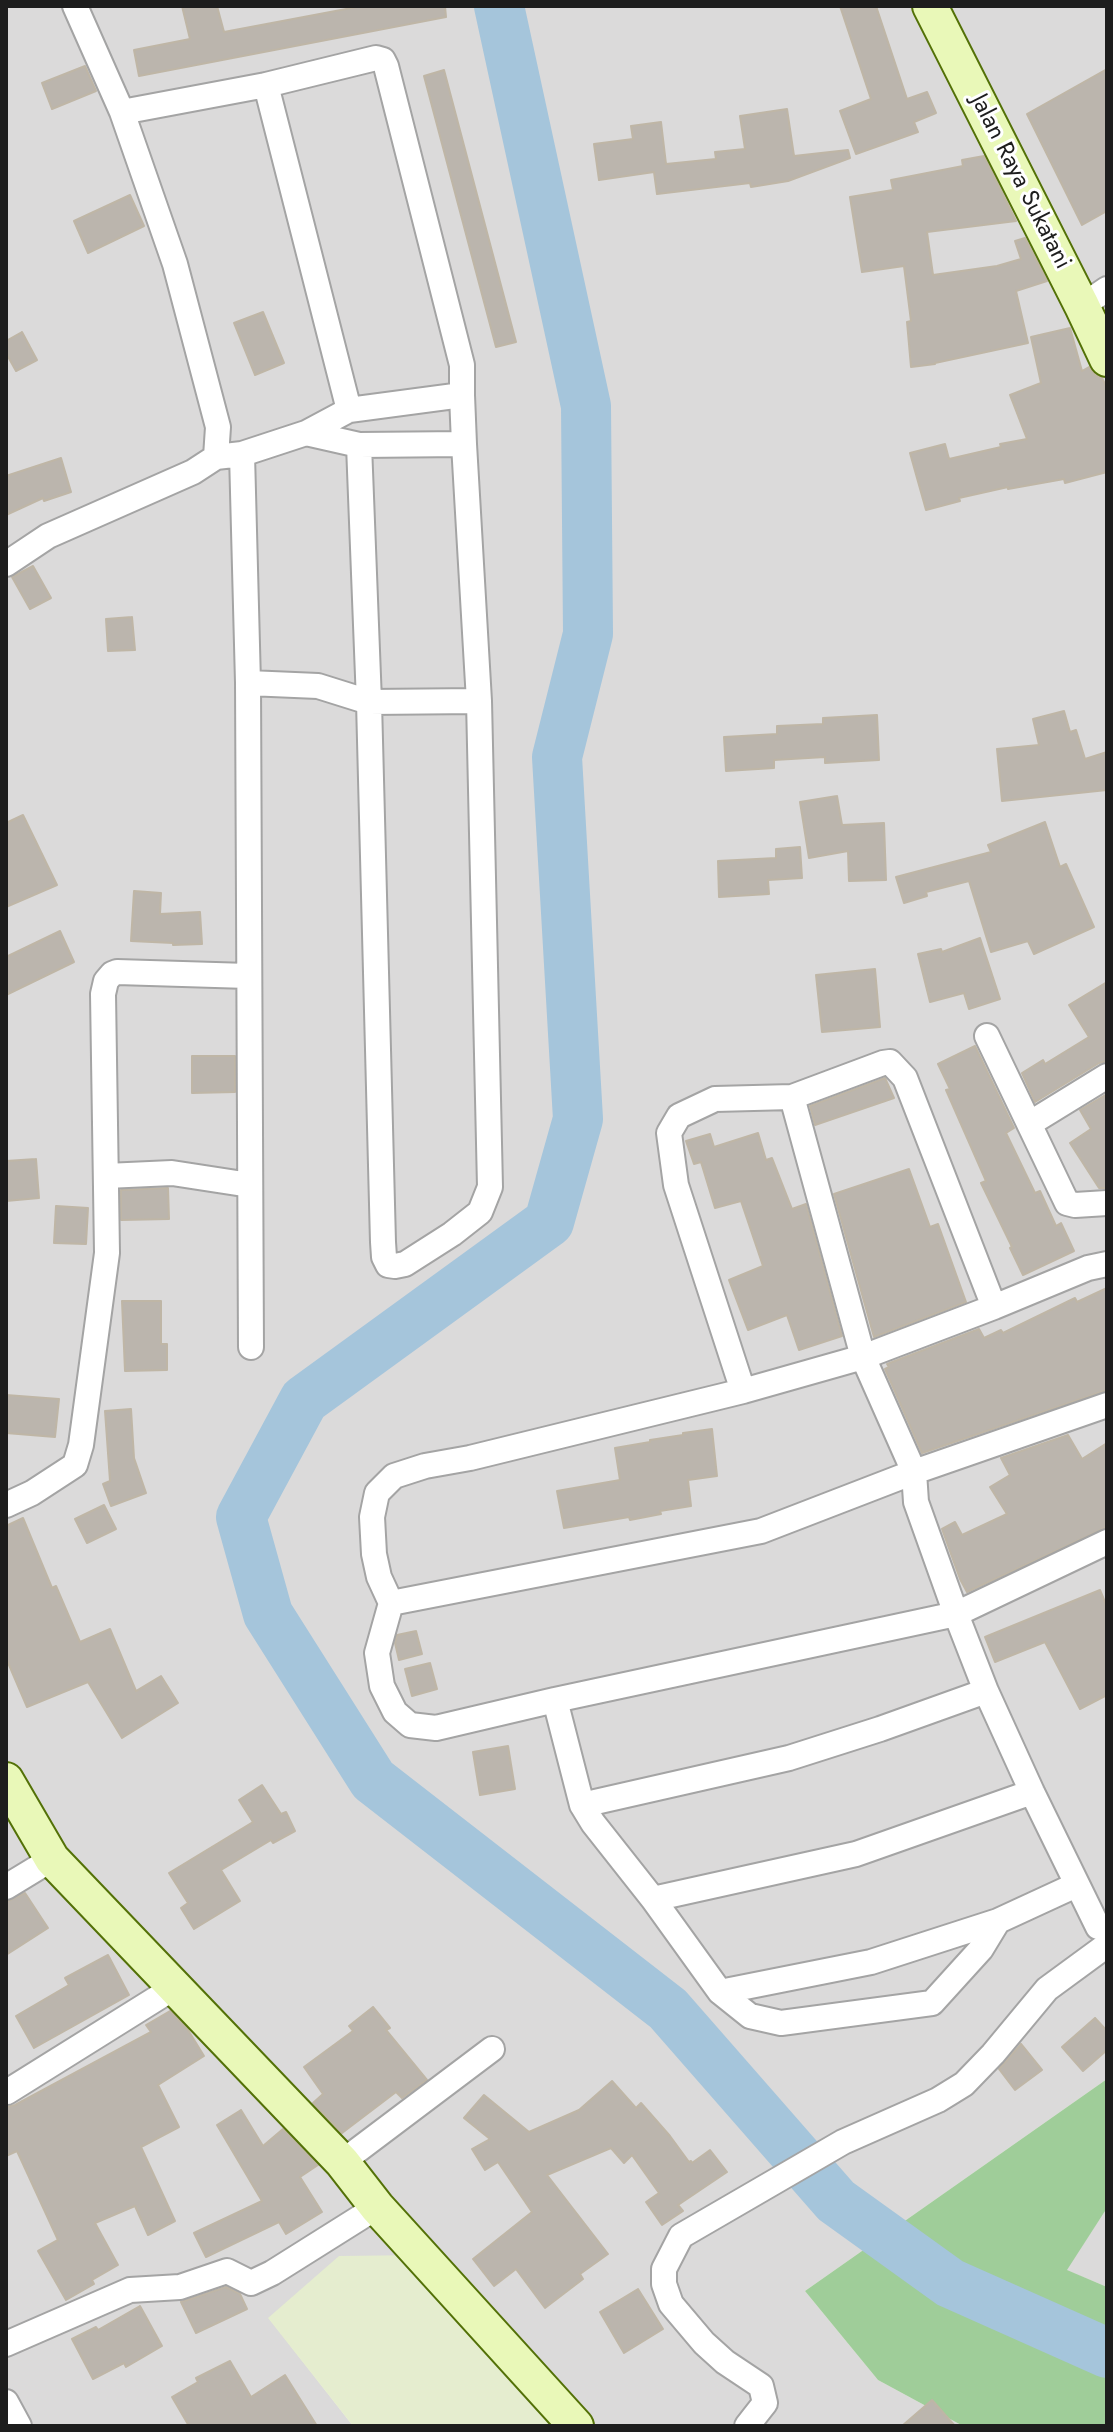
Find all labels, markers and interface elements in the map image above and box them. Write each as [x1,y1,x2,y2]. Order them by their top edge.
street label: Jalan Raya Sukatani [964,90,1076,274]

